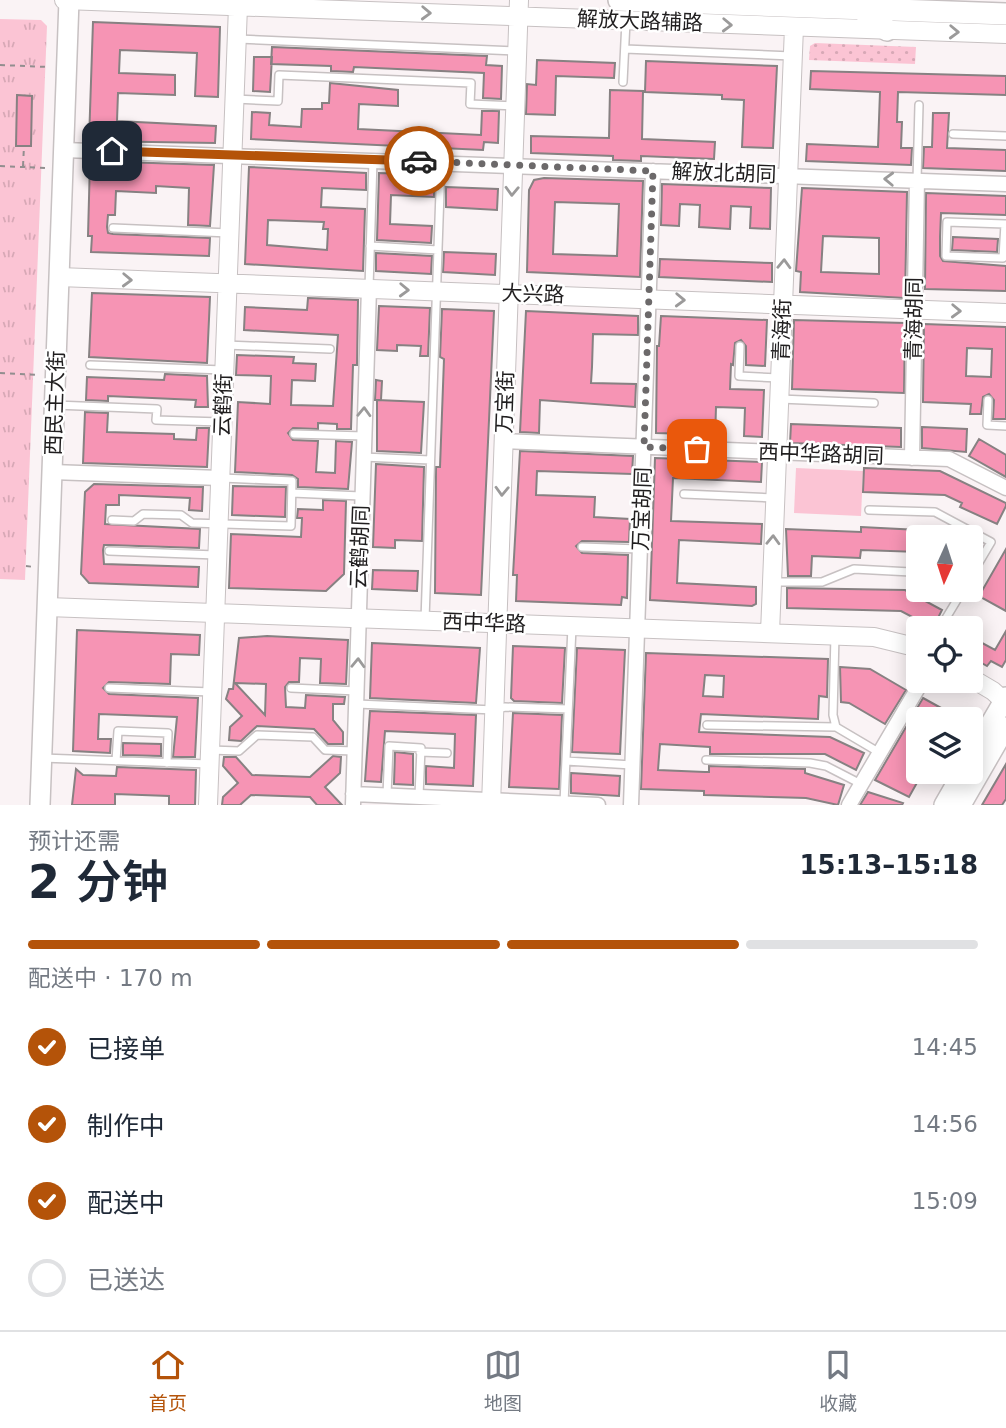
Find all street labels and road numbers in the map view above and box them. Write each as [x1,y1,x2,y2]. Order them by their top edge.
street label: 解放大路辅路 [577,7,703,35]
street label: 解放北胡同 [671,159,777,187]
street label: 青海胡同 [901,277,927,361]
street label: 大兴路 [501,281,565,307]
street label: 青海街 [769,298,795,362]
street label: 西民主大街 [41,350,69,456]
street label: 万宝街 [492,370,518,434]
street label: 云鹤街 [210,373,236,437]
street label: 西中华路胡同 [758,440,884,468]
street label: 万宝胡同 [629,467,655,551]
street label: 云鹤胡同 [347,505,373,589]
street label: 西中华路 [442,610,526,636]

